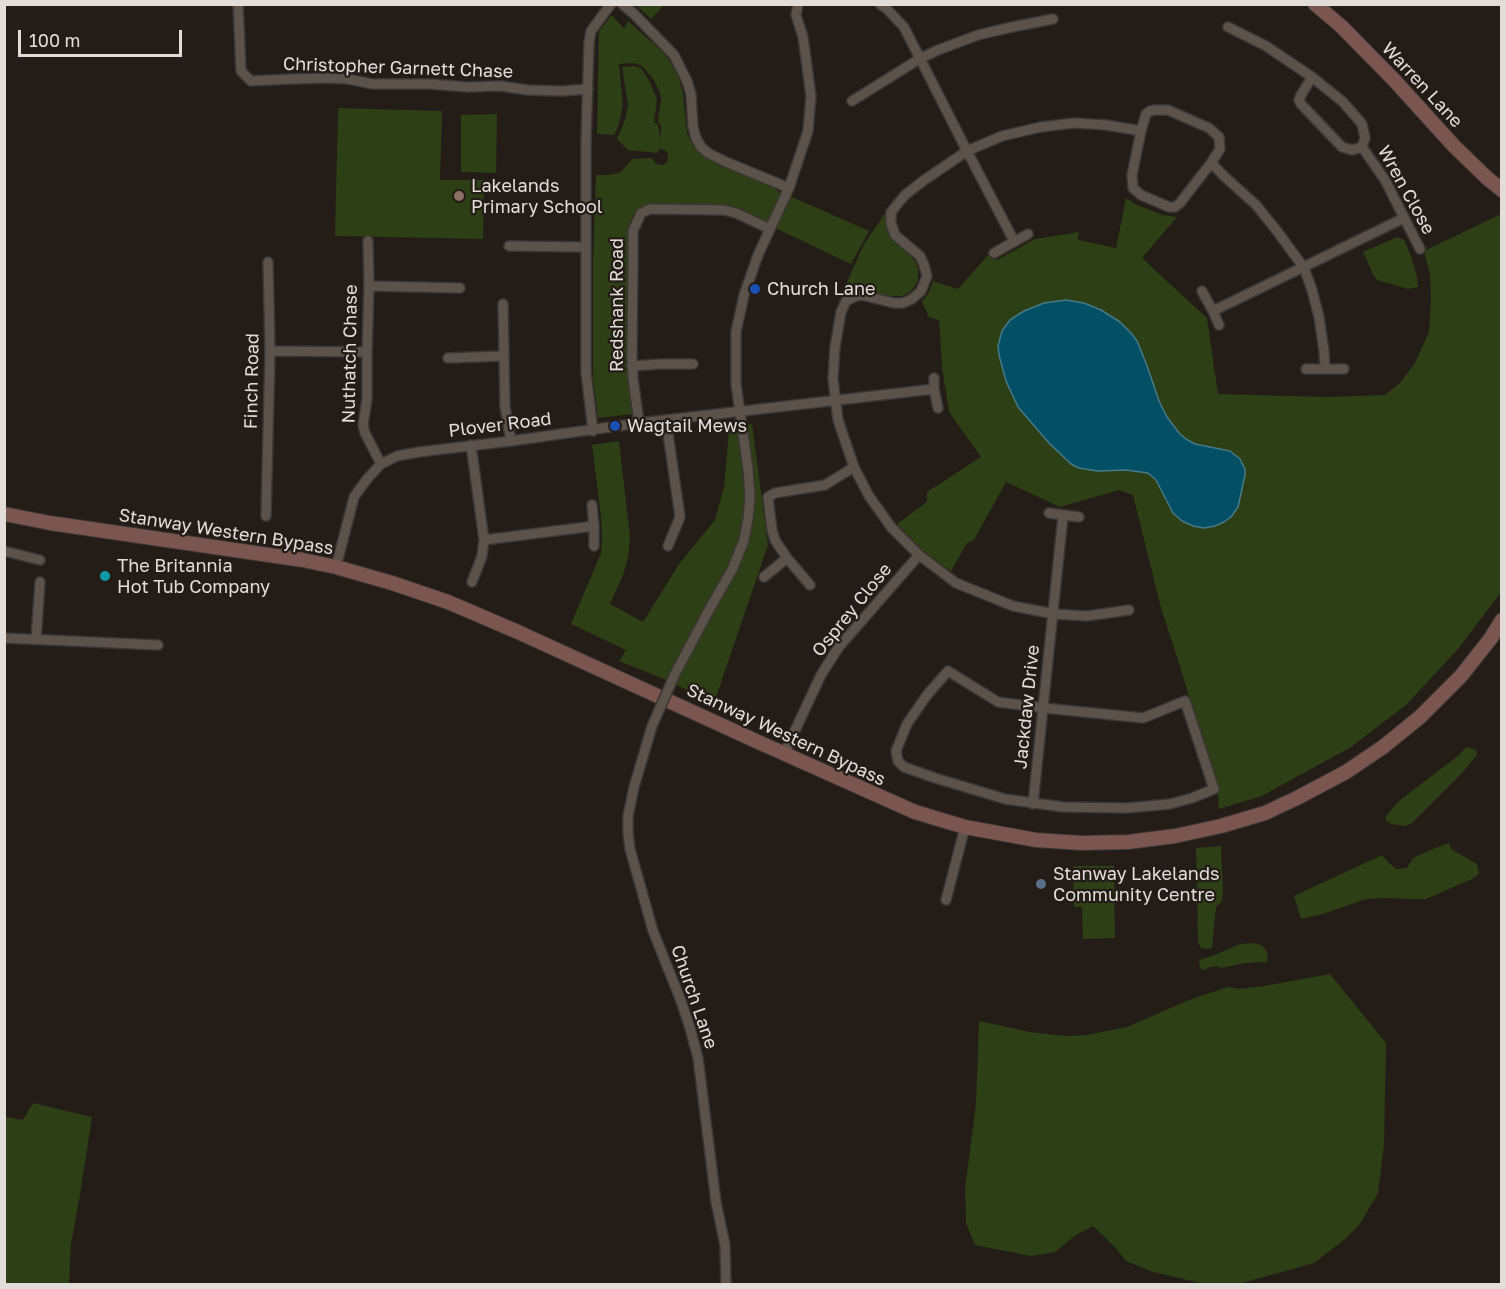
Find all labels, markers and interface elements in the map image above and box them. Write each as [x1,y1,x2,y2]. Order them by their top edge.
scale bar [21,18,184,56]
text: 100 m [29,29,80,51]
street label: Warren Lane [1377,38,1467,132]
street label: Christopher Garnett Chase [283,53,513,83]
street label: Wren Close [1373,142,1439,238]
place label: Lakelands Primary School [471,175,603,218]
marker: Lakelands Primary School [452,189,466,203]
street label: Redshank Road [606,238,628,372]
place label: Church Lane [767,278,876,300]
marker: Church Lane [748,282,762,296]
street label: Nuthatch Chase [338,284,362,424]
street label: Finch Road [240,333,264,429]
street label: Plover Road [447,408,553,442]
place label: Wagtail Mews [627,415,747,437]
marker: Wagtail Mews [608,419,622,433]
street label: Stanway Western Bypass [117,504,335,560]
place label: The Britannia Hot Tub Company [117,555,270,598]
street label: Osprey Close [808,559,896,661]
marker: The Britannia Hot Tub Company [98,569,112,583]
street label: Jackdaw Drive [1010,644,1044,770]
street label: Stanway Western Bypass [683,679,889,791]
place label: Stanway Lakelands Community Centre [1053,863,1219,906]
marker: Stanway Lakelands Community Centre [1034,877,1048,891]
street label: Church Lane [666,942,722,1052]

